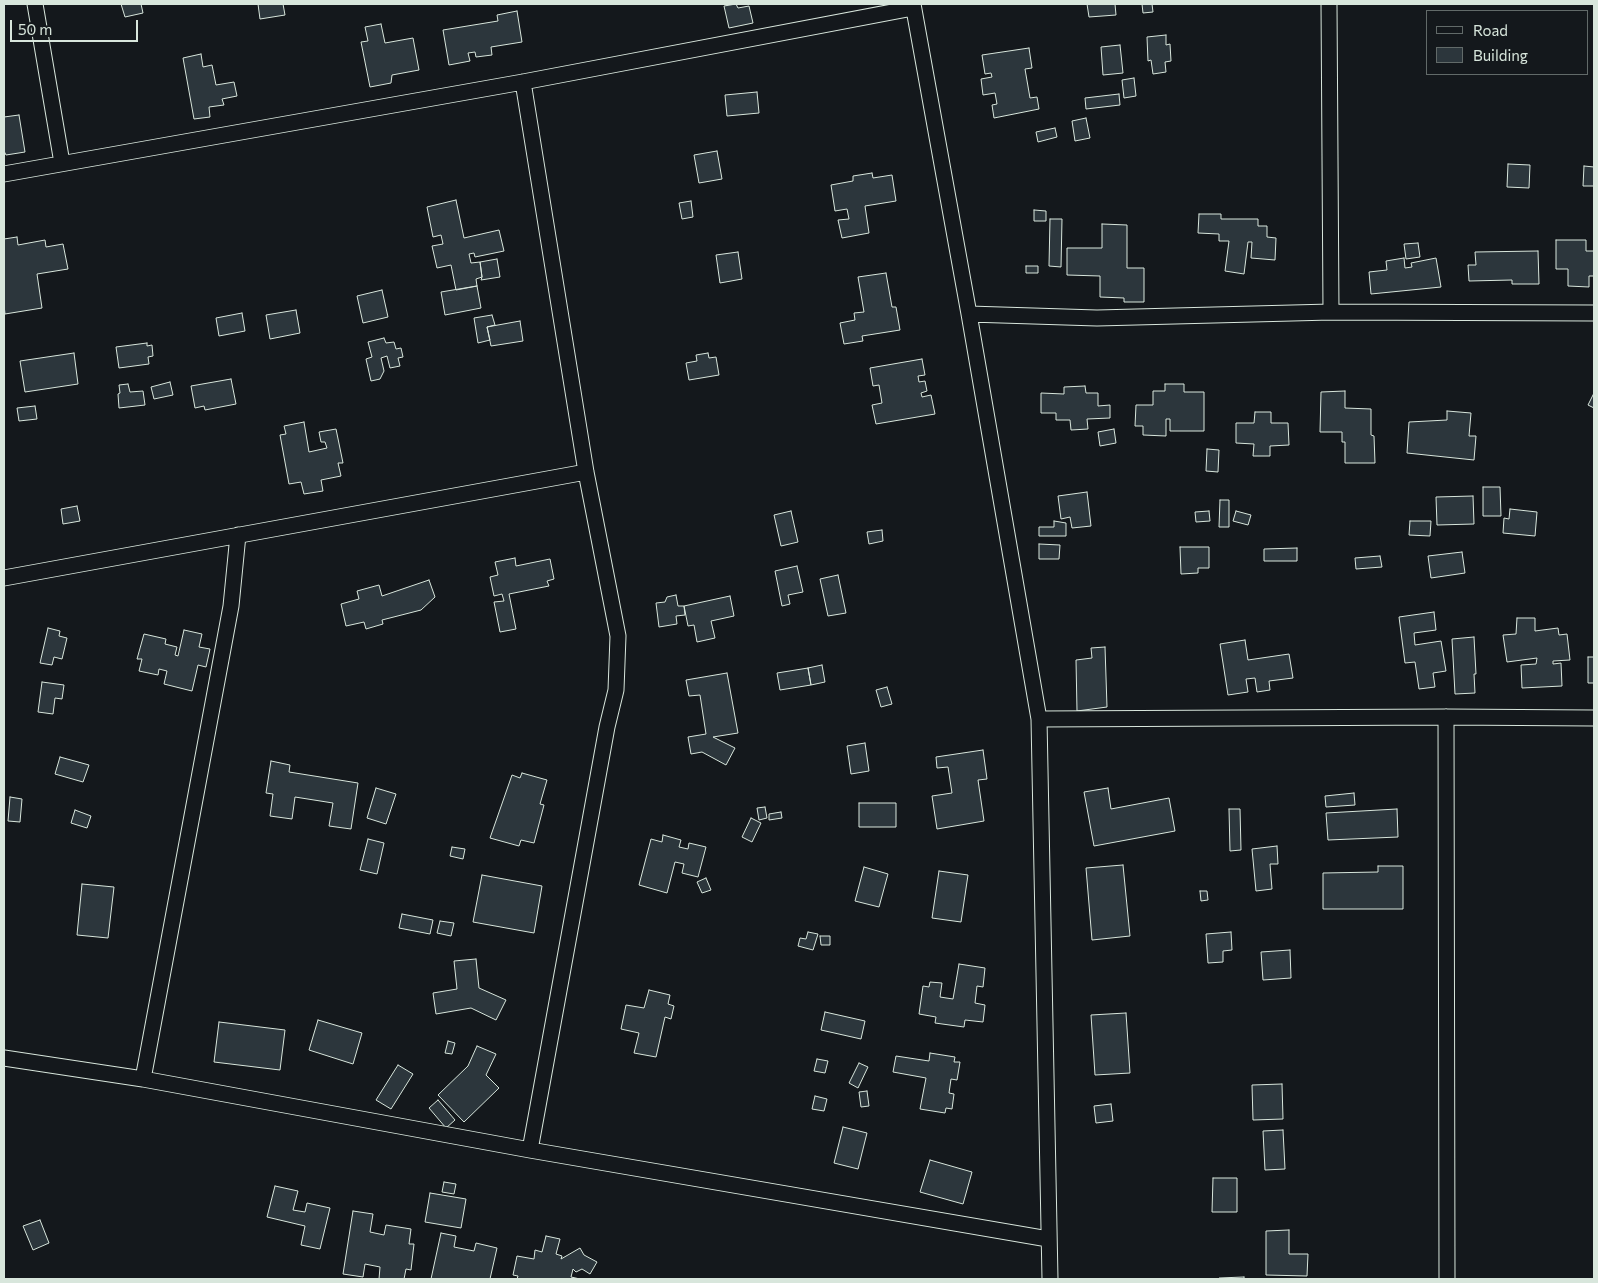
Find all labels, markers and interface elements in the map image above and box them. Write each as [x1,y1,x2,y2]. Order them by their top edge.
scale bar [12,10,140,42]
legend [1426,10,1588,75]
text: 50 m [18,20,52,38]
text: Road [1473,21,1508,39]
text: Building [1473,46,1528,64]

